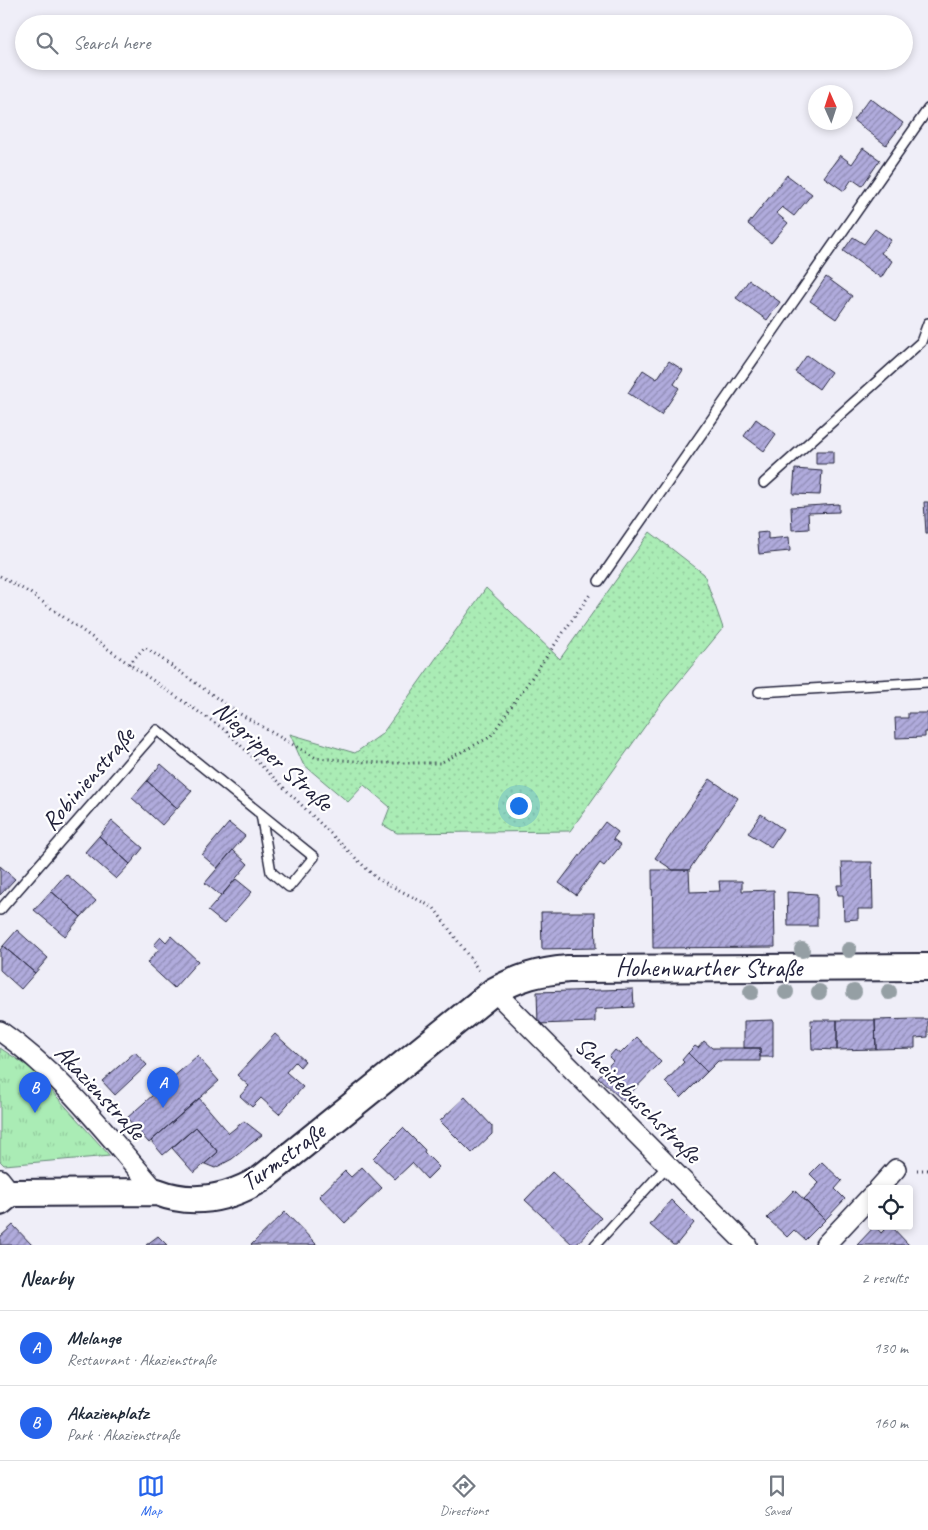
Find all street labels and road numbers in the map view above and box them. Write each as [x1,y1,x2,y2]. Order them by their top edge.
street label: Niegripper Straße [206,694,341,819]
street label: Robinienstraße [34,719,143,837]
street label: Hohenwarther Straße [616,952,804,984]
street label: Scheidebuschstraße [568,1030,710,1172]
street label: Akazienstraße [48,1037,154,1148]
street label: Turmstraße [234,1115,333,1198]

